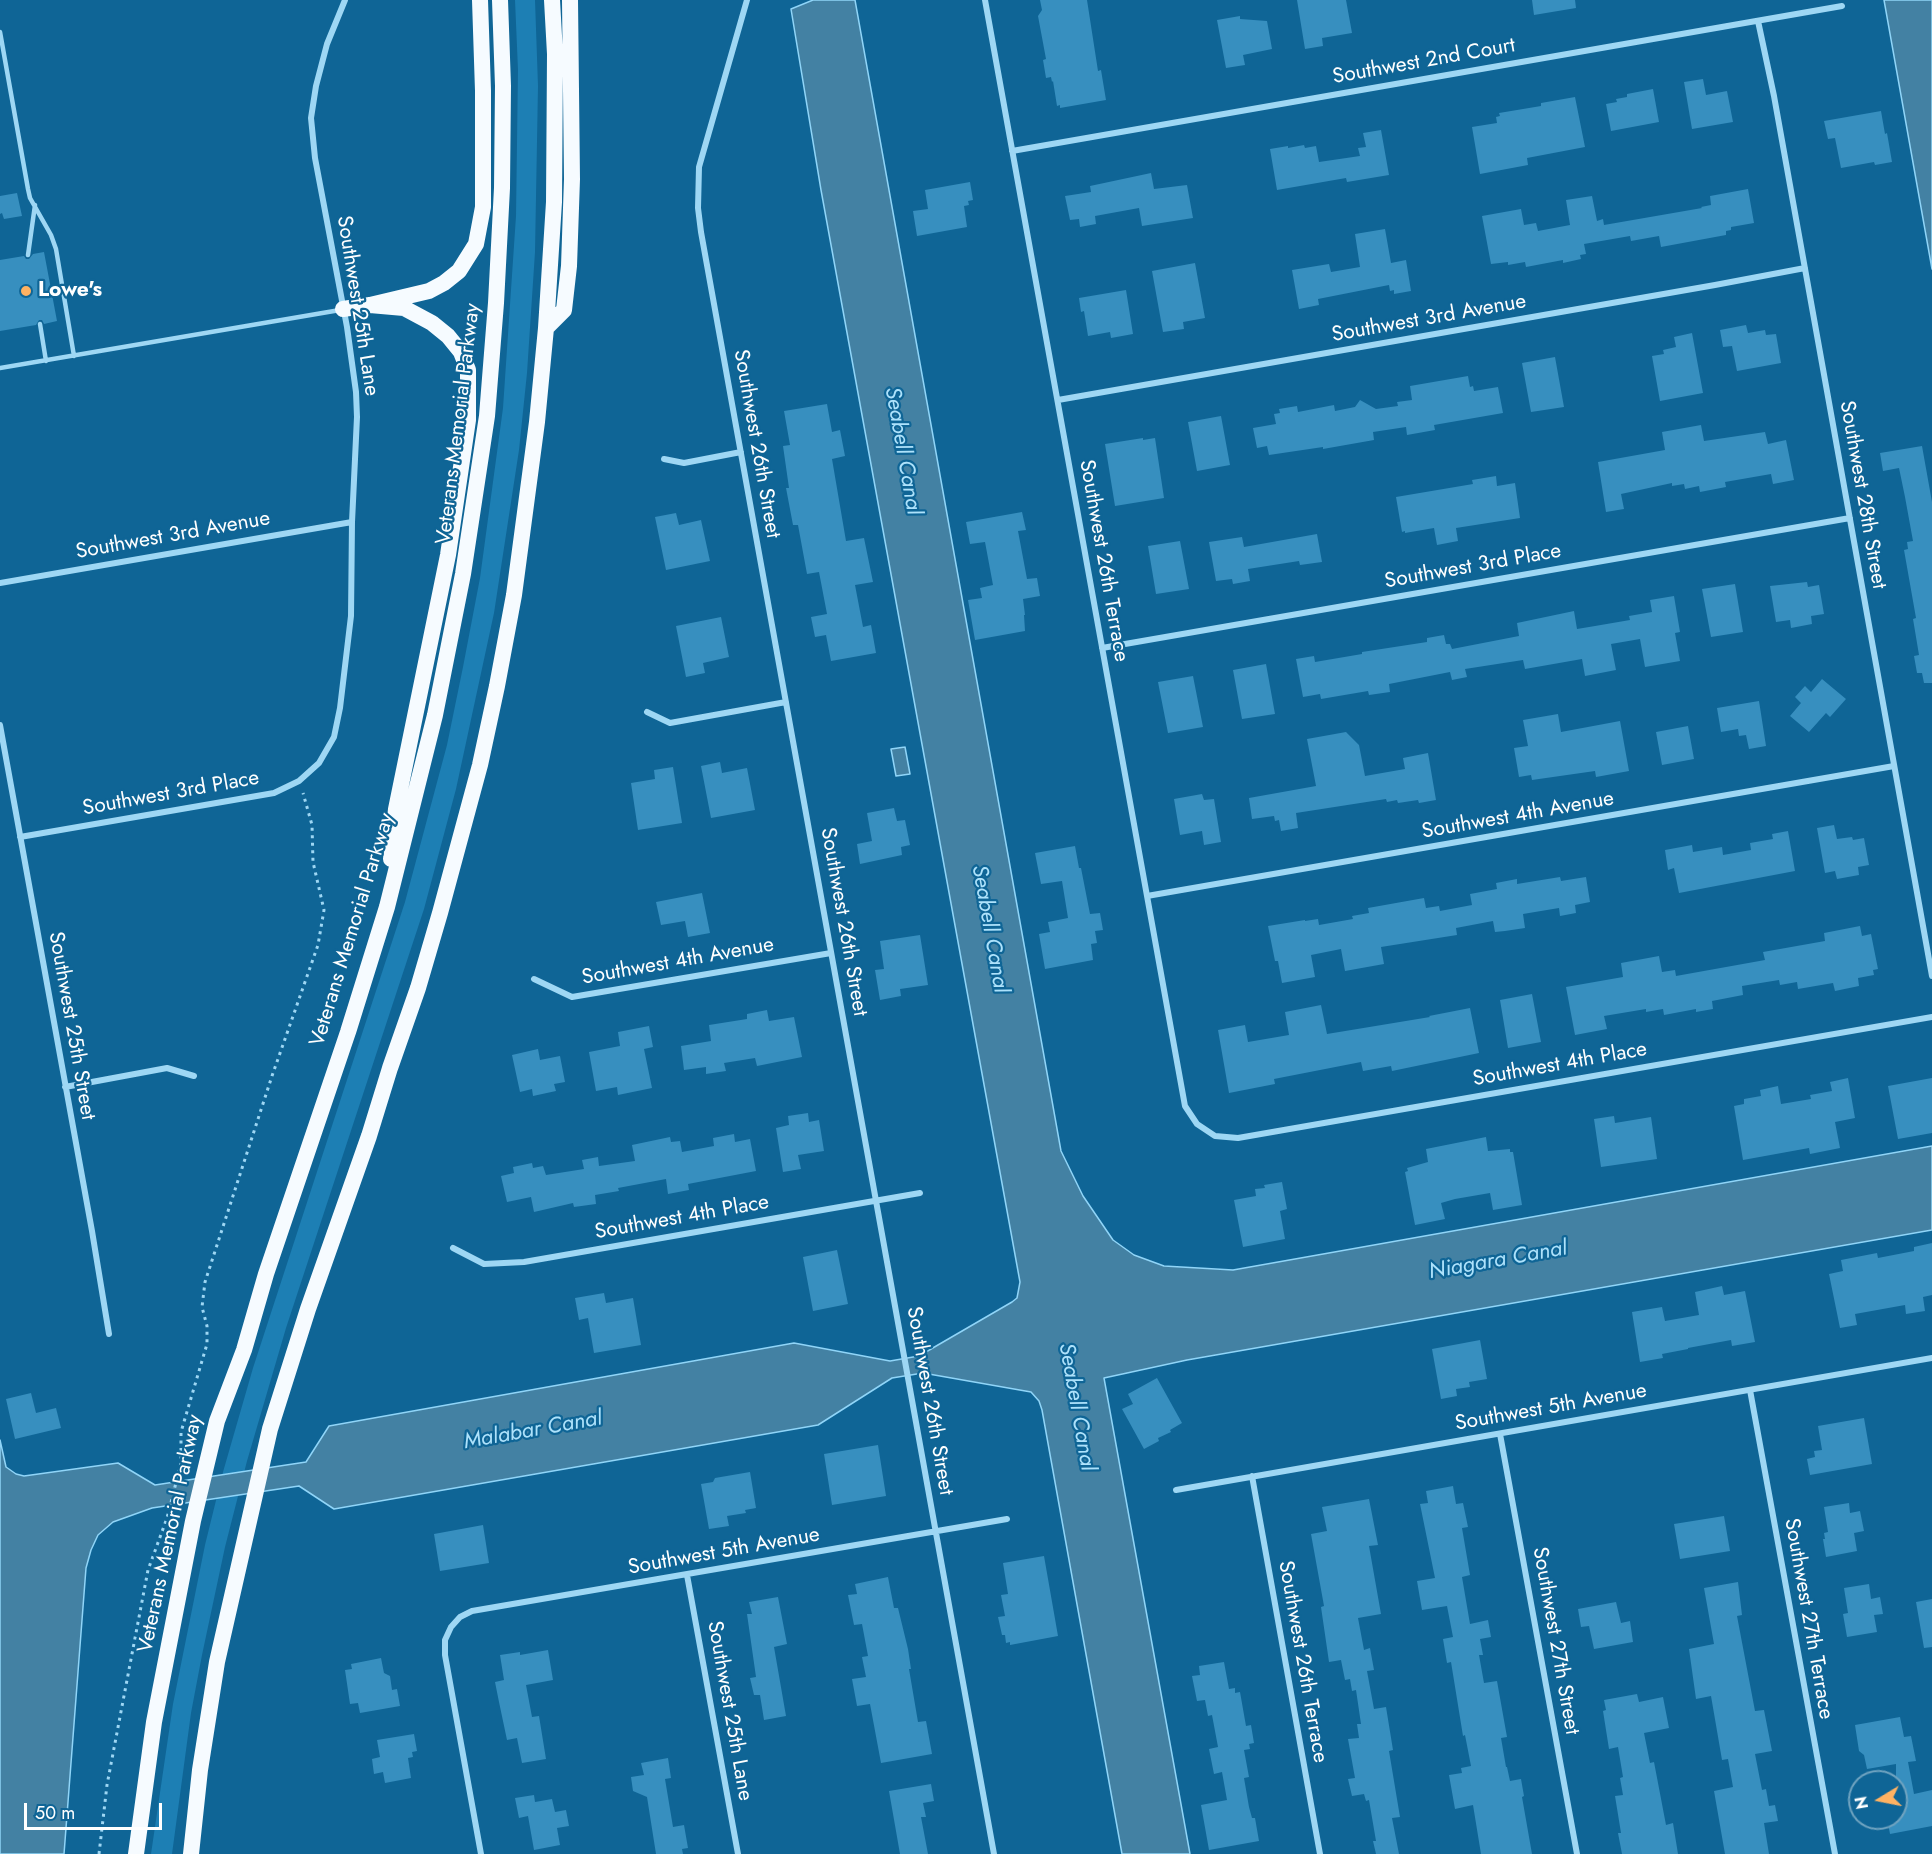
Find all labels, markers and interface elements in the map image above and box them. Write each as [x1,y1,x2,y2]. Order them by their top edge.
street label: Southwest 2nd Court [1331,34,1517,90]
street label: Southwest 25th Lane [330,214,384,398]
place label: Lowe's [38,278,102,304]
marker: Lowe's [19,284,33,298]
street label: Southwest 3rd Avenue [1330,289,1528,349]
street label: Veterans Memorial Parkway [432,302,486,546]
street label: Southwest 26th Street [727,348,785,540]
water label: Seabell Canal [878,385,926,517]
street label: Southwest 28th Street [1833,399,1891,591]
street label: Southwest 26th Terrace [1073,458,1133,664]
street label: Southwest 3rd Avenue [74,506,272,566]
street label: Southwest 3rd Place [1383,539,1563,595]
street label: Southwest 3rd Place [81,766,261,822]
street label: Southwest 4th Avenue [1420,787,1616,845]
street label: Veterans Memorial Parkway [305,810,401,1050]
street label: Southwest 26th Street [814,826,872,1018]
water label: Seabell Canal [965,863,1013,995]
street label: Southwest 25th Street [42,930,100,1122]
street label: Southwest 4th Avenue [580,933,776,991]
street label: Southwest 4th Place [1471,1037,1649,1093]
street label: Southwest 4th Place [593,1190,771,1246]
water label: Niagara Canal [1427,1236,1569,1286]
street label: Southwest 26th Street [900,1305,958,1497]
water label: Seabell Canal [1052,1341,1100,1473]
street label: Southwest 5th Avenue [1453,1379,1649,1437]
water label: Malabar Canal [462,1406,604,1456]
street label: Veterans Memorial Parkway [133,1413,209,1655]
street label: Southwest 27th Terrace [1778,1516,1838,1722]
street label: Southwest 5th Avenue [626,1523,822,1581]
street label: Southwest 27th Street [1526,1545,1584,1737]
street label: Southwest 26th Terrace [1272,1559,1332,1765]
street label: Southwest 25th Lane [701,1619,757,1803]
north arrow [1848,1770,1908,1830]
scale bar [27,1791,165,1829]
text: N [1849,1795,1874,1811]
text: 50 m [35,1800,75,1826]

